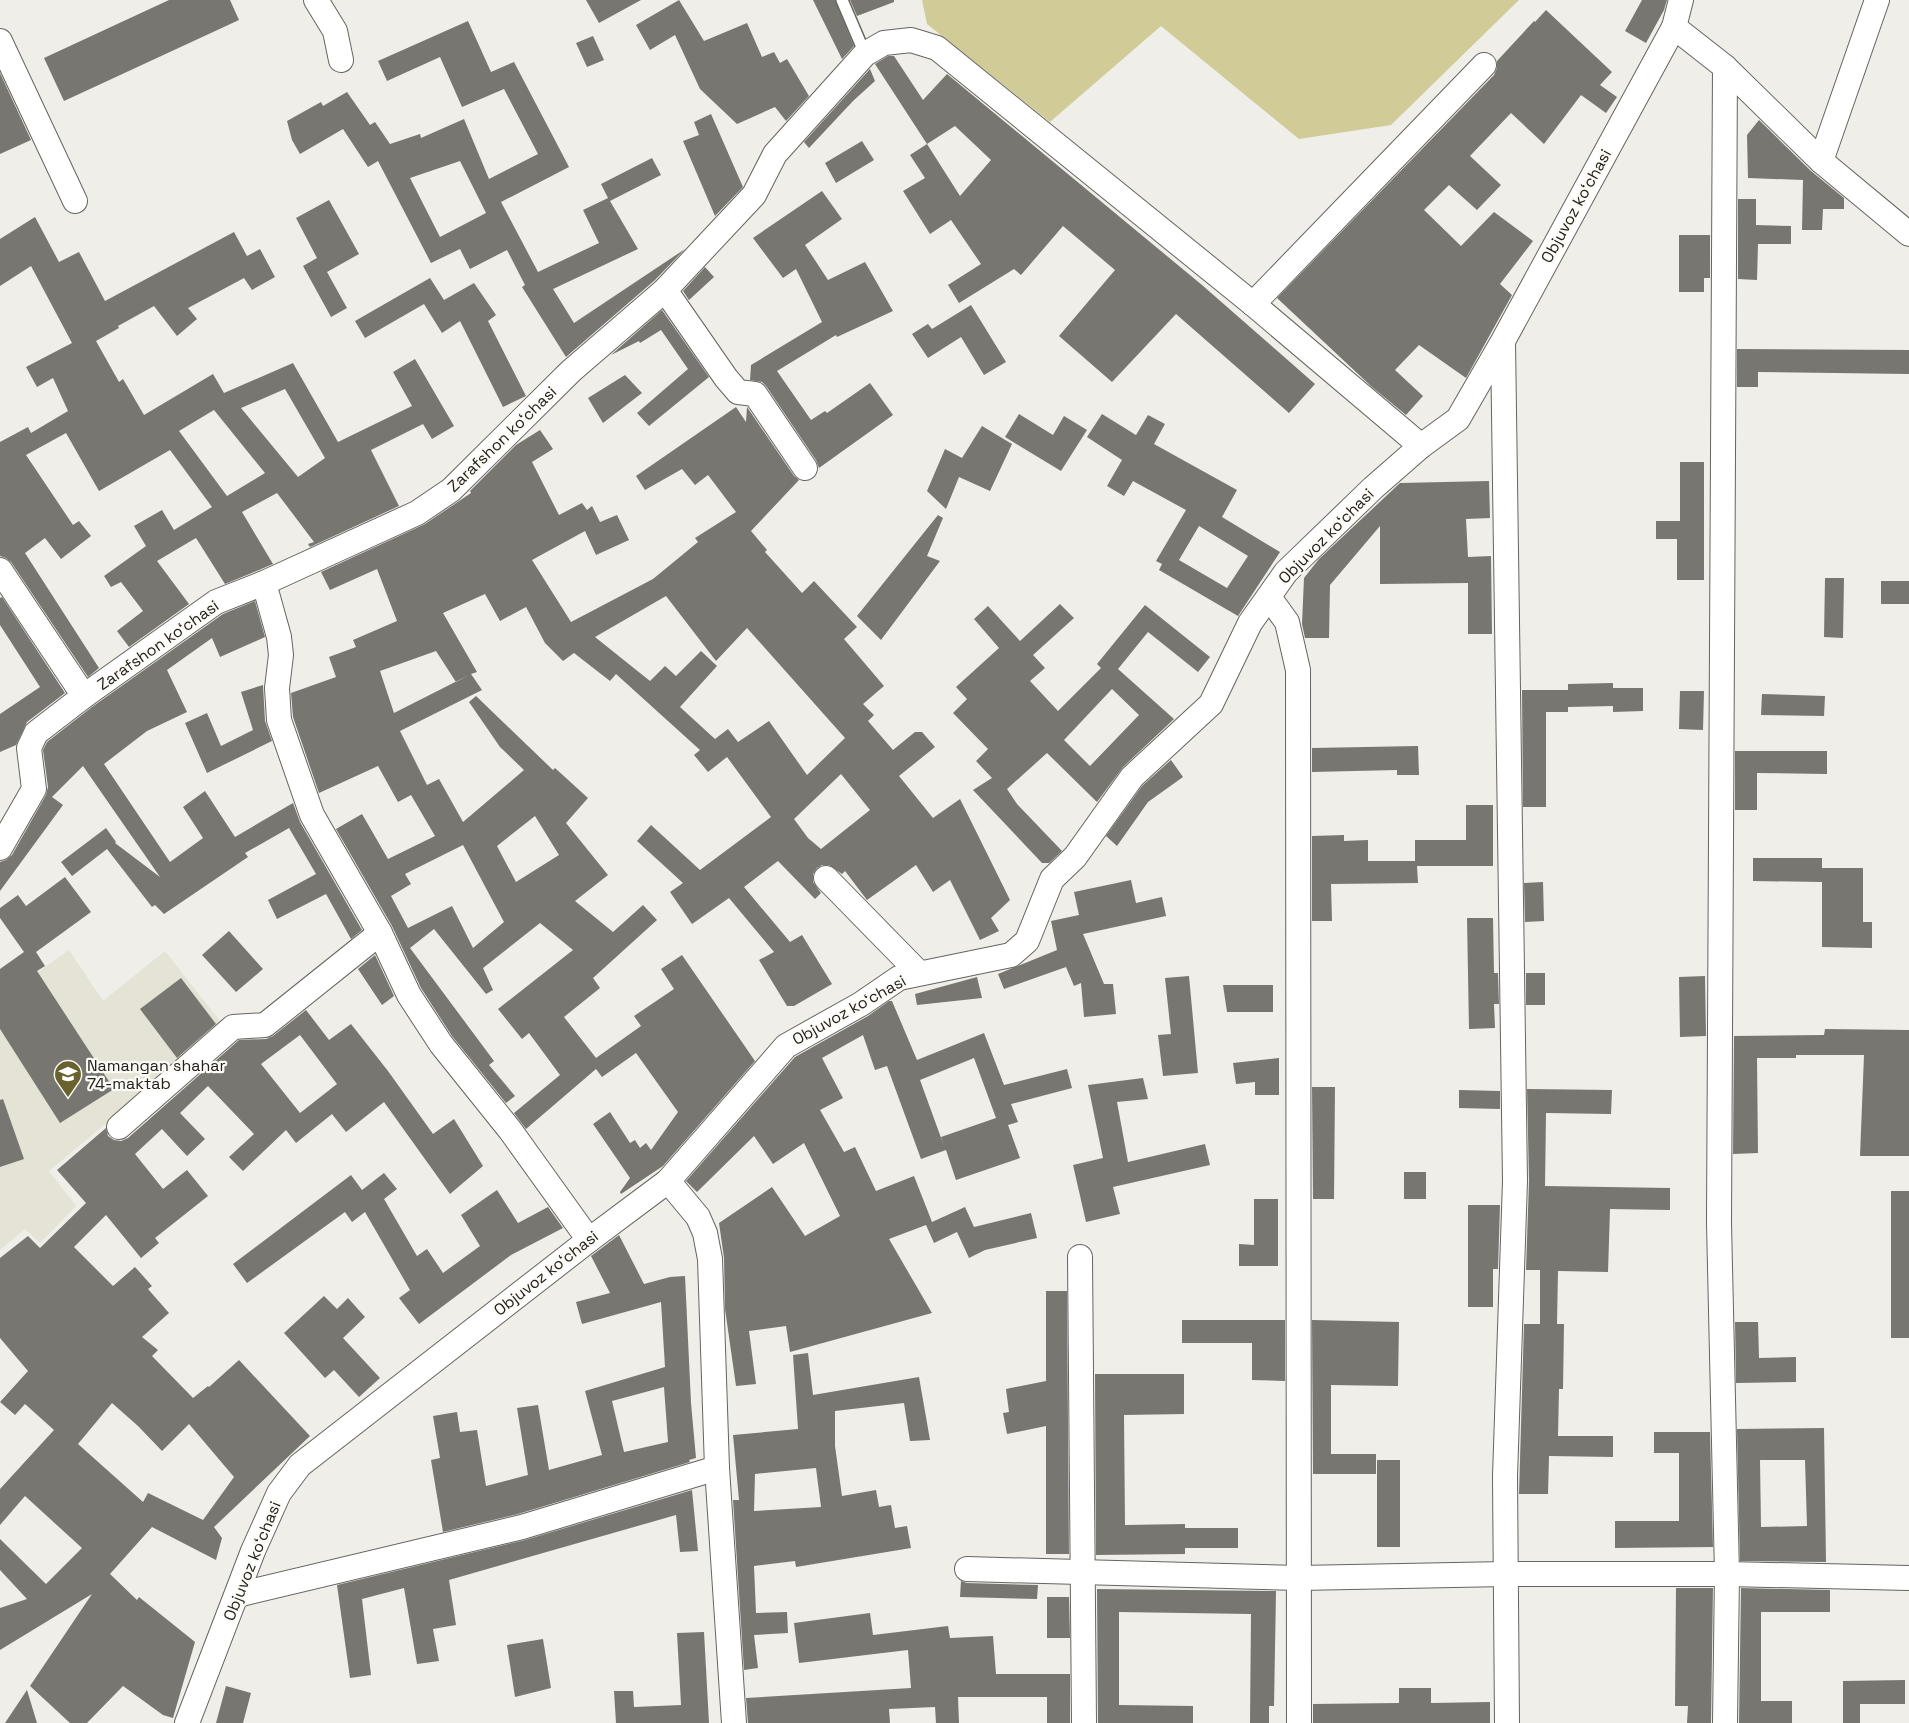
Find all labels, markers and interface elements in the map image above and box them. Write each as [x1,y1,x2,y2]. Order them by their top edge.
street label: Objuvoz koʻchasi [1536,145,1616,267]
street label: Zarafshon koʻchasi [443,382,561,496]
street label: Objuvoz koʻchasi [1274,484,1378,588]
street label: Zarafshon koʻchasi [93,595,223,695]
street label: Objuvoz koʻchasi [788,970,910,1050]
place label: Namangan shahar 74-maktab [87,1055,225,1094]
school or university icon: Namangan shahar 74-maktab [53,1059,83,1098]
street label: Objuvoz koʻchasi [489,1226,603,1320]
street label: Objuvoz koʻchasi [218,1498,286,1624]

